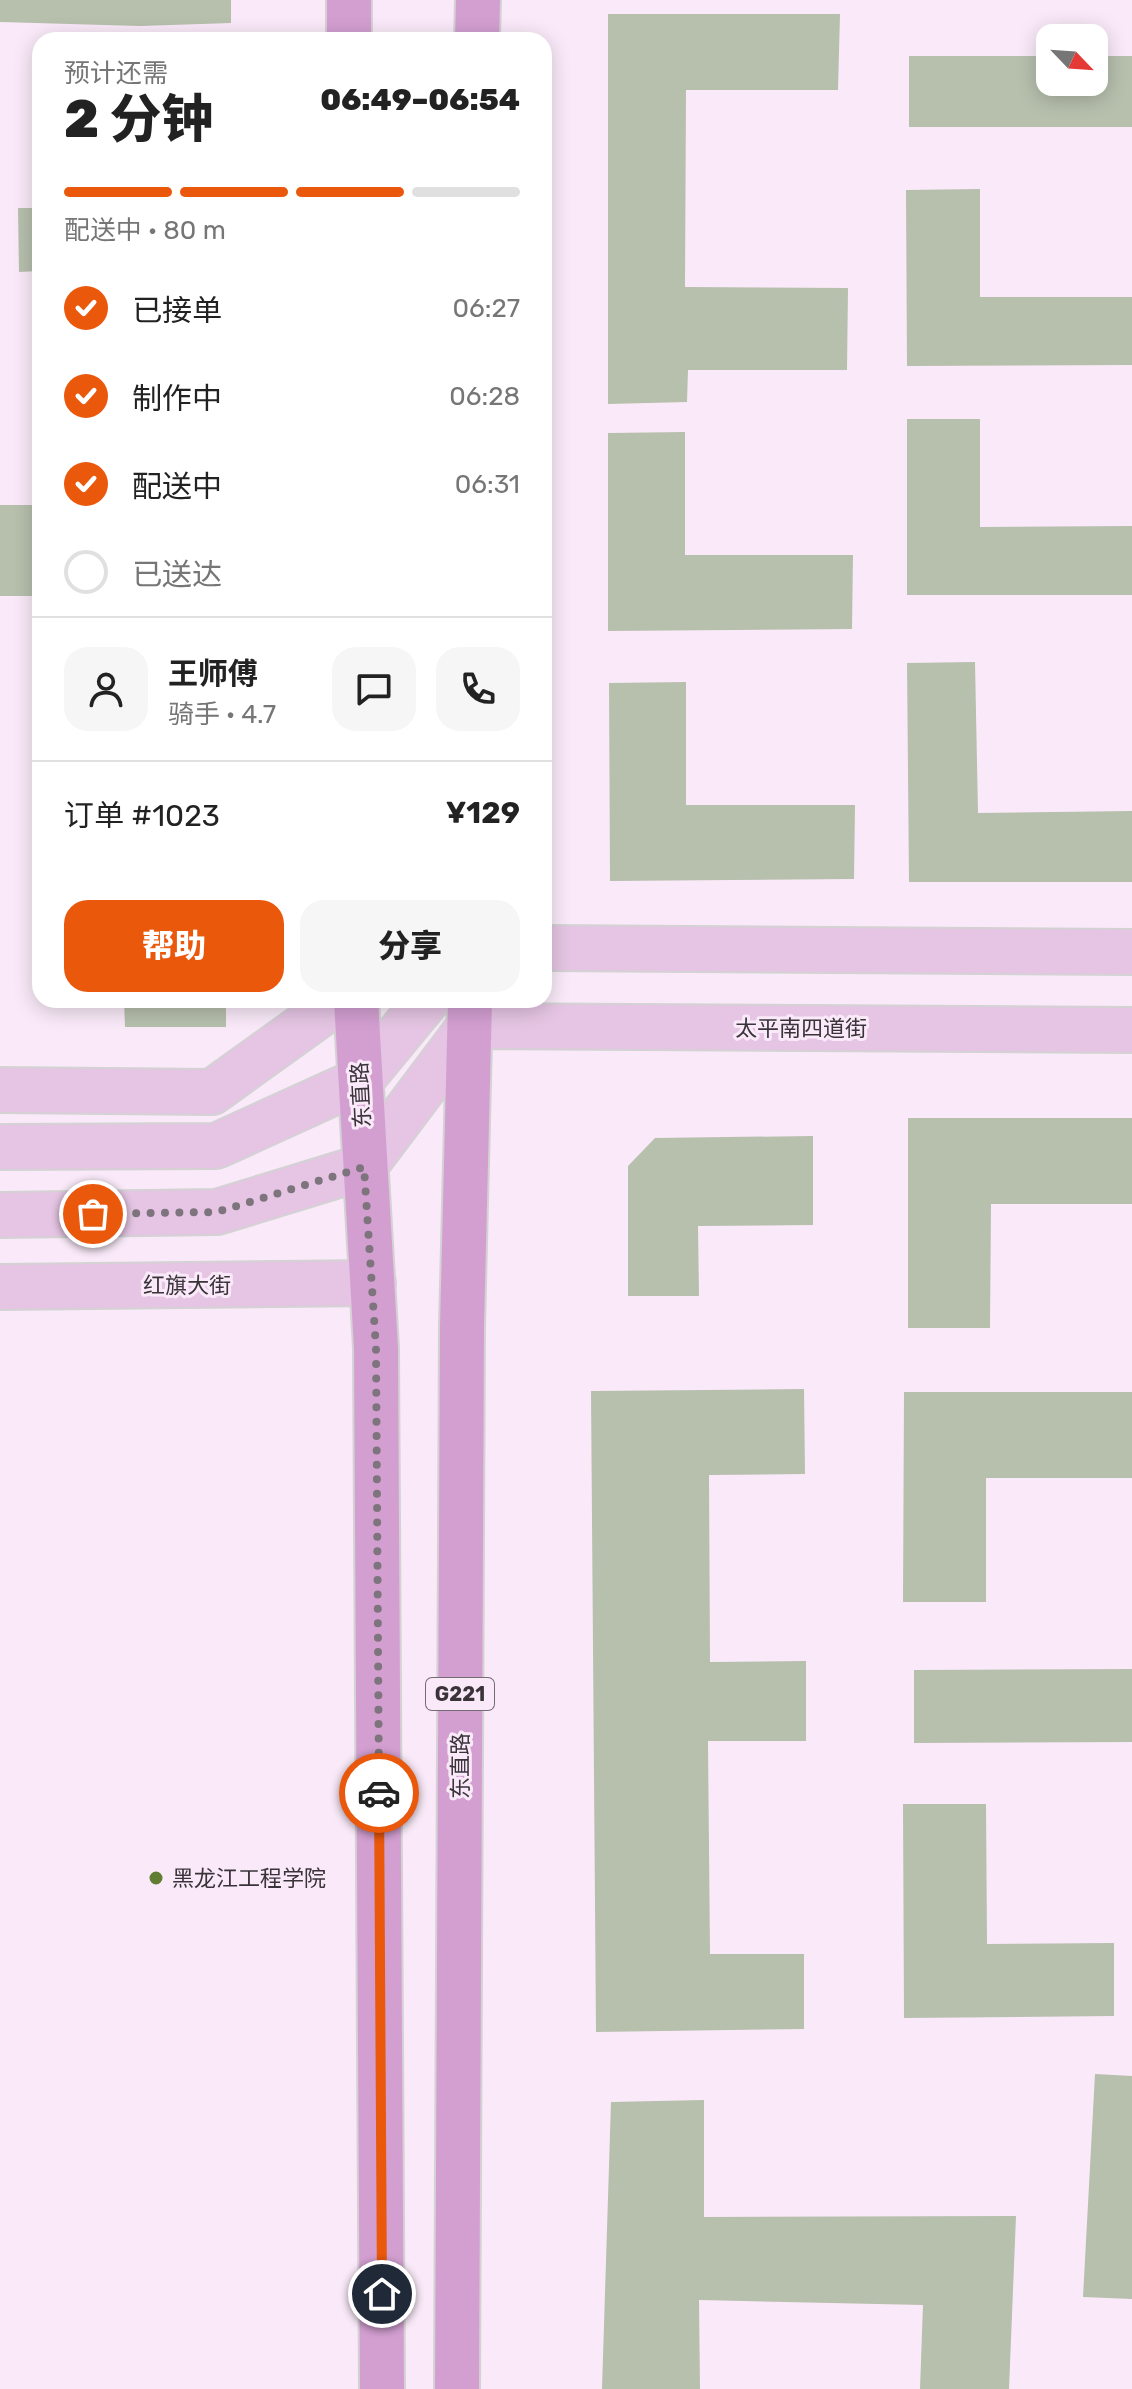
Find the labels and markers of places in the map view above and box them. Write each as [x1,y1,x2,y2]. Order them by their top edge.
pin [59,1180,127,1248]
place label: 黑龙江工程学院 [172,1865,326,1892]
marker: 黑龙江工程学院 [147,1869,165,1887]
pin [348,2260,416,2328]

